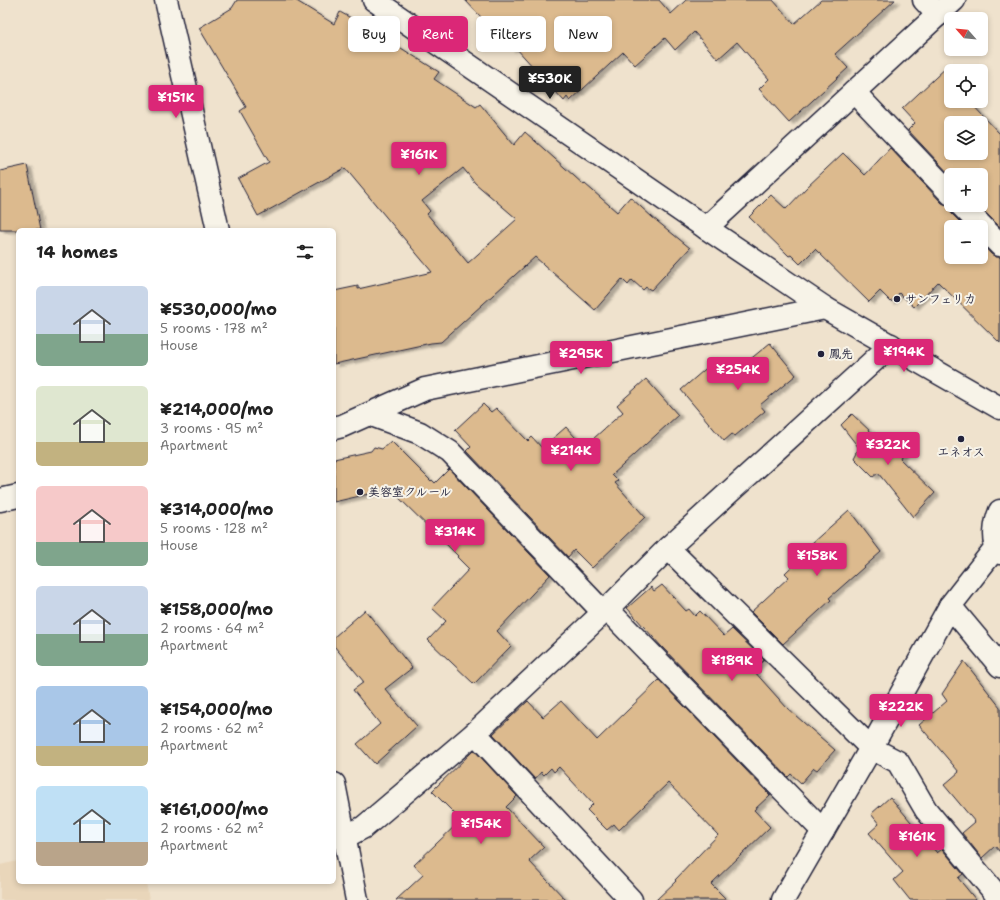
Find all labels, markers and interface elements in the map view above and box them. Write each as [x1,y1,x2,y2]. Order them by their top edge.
north arrow [944,12,988,56]
map controls [944,12,988,264]
chip: Buy [348,16,400,52]
chip: Rent [408,16,468,52]
chip: Filters [476,16,546,52]
chip: New [554,16,612,52]
button: locate [944,64,988,108]
pin: ¥530K [522,66,578,100]
text: ¥530K [528,70,572,87]
pin: ¥151K [148,85,204,119]
text: ¥151K [157,89,195,106]
button: layers [944,116,988,160]
pin: ¥161K [391,142,447,176]
text: ¥161K [400,146,438,163]
button: + [944,168,988,212]
button: − [944,220,988,264]
text: 14 homes [36,241,118,263]
icon: filters [294,241,316,263]
place label: サンフェリカ [905,291,976,307]
marker: サンフェリカ [892,294,902,304]
text: ¥530,000/mo [160,298,277,320]
icon: home [68,302,116,350]
text: 5 rooms · 178 m² [160,320,268,337]
text: House [160,337,198,354]
pin: ¥194K [876,339,932,373]
pin: ¥295K [553,341,609,375]
text: ¥194K [883,343,925,360]
text: ¥295K [559,345,603,362]
place label: 鳳先 [829,346,853,362]
marker: 鳳先 [816,349,826,359]
pin: ¥254K [710,357,766,391]
text: ¥254K [716,361,760,378]
text: ¥214,000/mo [160,398,274,420]
icon: home [68,402,116,450]
text: 3 rooms · 95 m² [160,420,263,437]
pin: ¥322K [860,432,916,466]
marker: エネオス [956,434,966,444]
text: ¥322K [866,436,910,453]
text: Apartment [160,437,228,454]
pin: ¥214K [543,438,599,472]
text: ¥214K [550,442,592,459]
place label: エネオス [937,444,985,460]
place label: 美容室クルール [368,484,452,500]
marker: 美容室クルール [355,487,365,497]
text: ¥314,000/mo [160,498,274,520]
icon: home [68,502,116,550]
pin: ¥314K [427,519,483,553]
text: 5 rooms · 128 m² [160,520,268,537]
text: ¥314K [434,523,476,540]
text: House [160,537,198,554]
pin: ¥158K [789,543,845,577]
text: ¥158K [797,547,837,564]
text: ¥158,000/mo [160,598,273,620]
icon: home [68,602,116,650]
text: 2 rooms · 64 m² [160,620,264,637]
text: Apartment [160,637,228,654]
pin: ¥189K [704,648,760,682]
text: ¥189K [711,652,753,669]
pin: ¥222K [873,694,929,728]
text: ¥154,000/mo [160,698,273,720]
text: ¥222K [879,698,923,715]
icon: home [68,702,116,750]
text: 2 rooms · 62 m² [160,720,264,737]
text: Apartment [160,737,228,754]
text: ¥161,000/mo [160,798,268,820]
icon: home [68,802,116,850]
pin: ¥154K [453,811,509,845]
text: ¥154K [461,815,501,832]
text: 2 rooms · 62 m² [160,820,264,837]
pin: ¥161K [889,824,945,858]
text: ¥161K [898,828,936,845]
text: Apartment [160,837,228,854]

